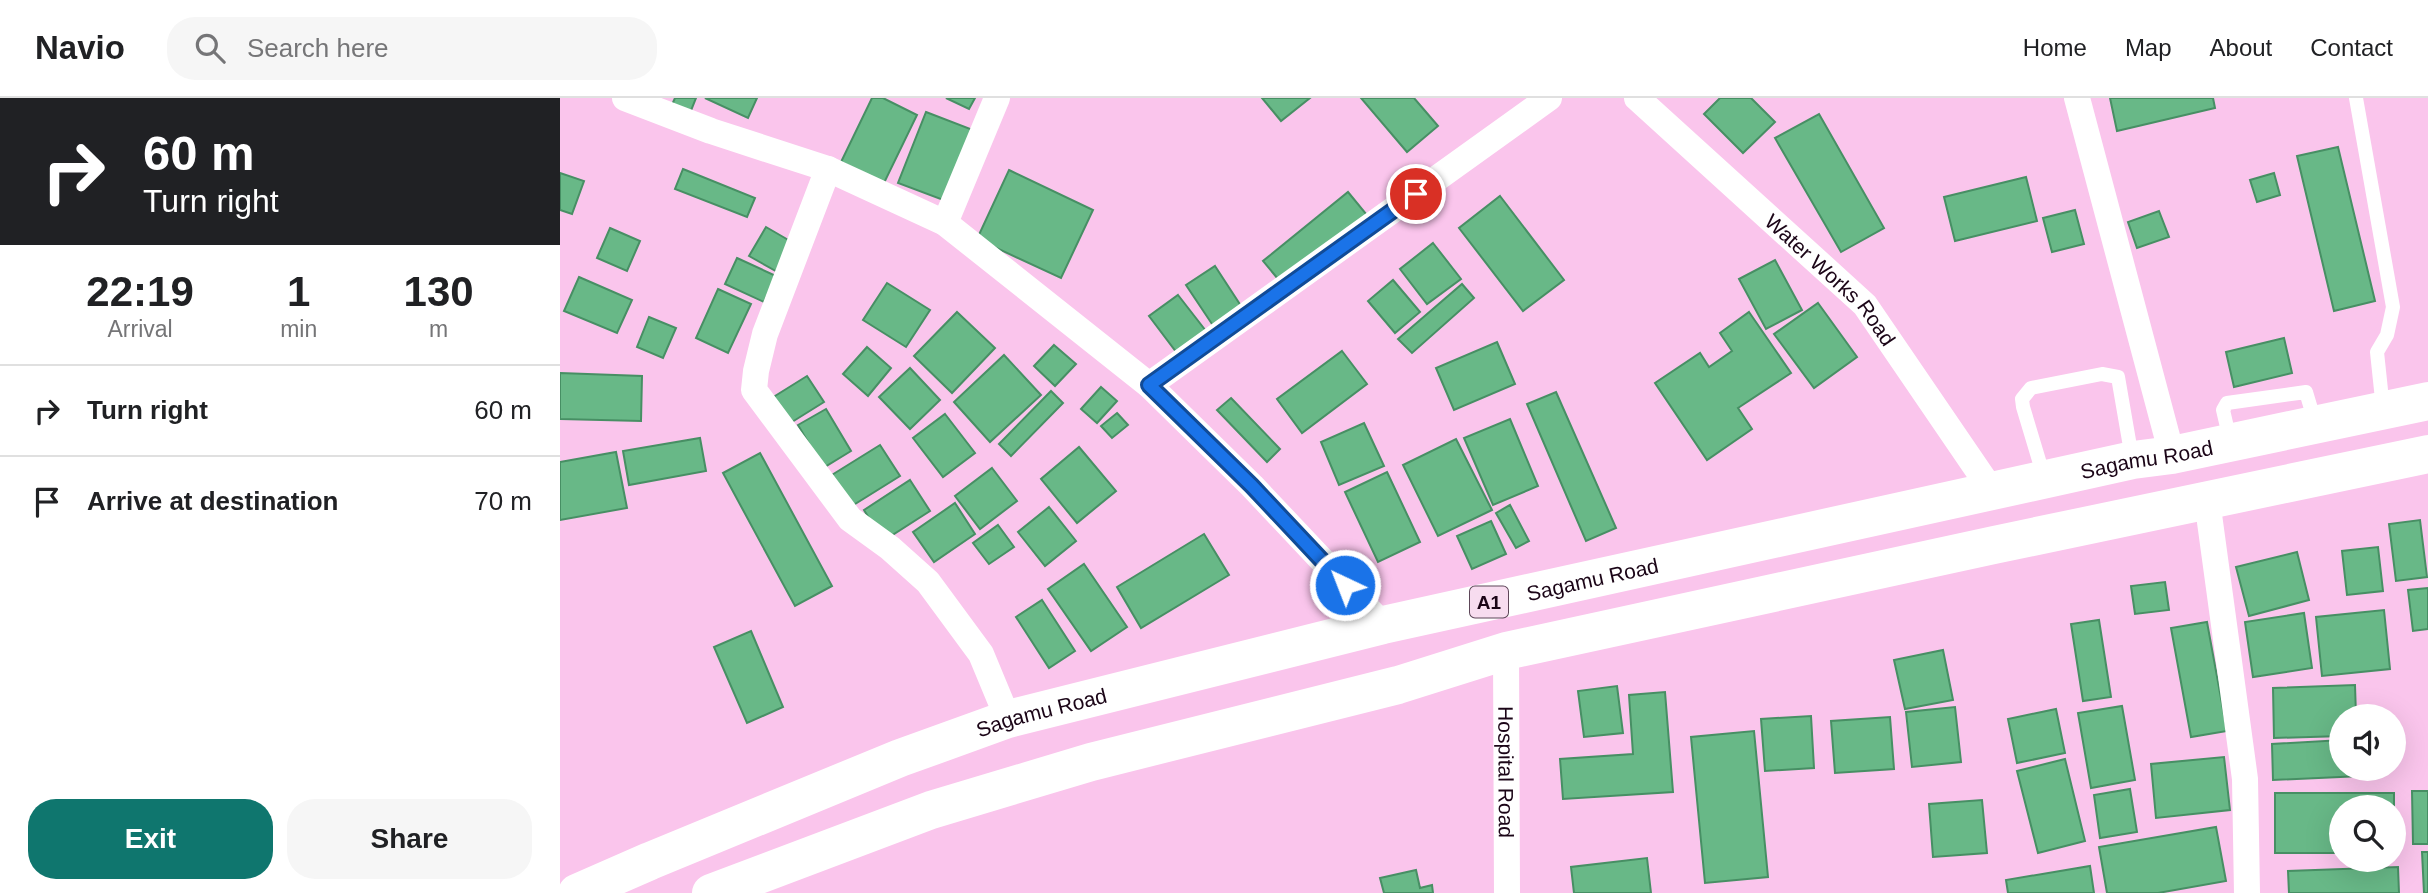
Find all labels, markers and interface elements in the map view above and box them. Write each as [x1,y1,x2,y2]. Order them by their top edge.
search box [167,17,657,80]
text: Navio [35,29,125,66]
icon: search [191,29,229,67]
text: Search here [247,33,389,63]
text: Home [2023,34,2087,61]
text: Map [2125,34,2172,61]
text: About [2210,34,2272,61]
text: Contact [2310,34,2393,61]
icon: right [28,126,119,217]
text: 60 m [143,126,255,180]
pin [1386,164,1446,224]
icon: arrive [1397,175,1435,213]
text: Turn right [143,183,279,219]
street label: Water Works Road [1761,209,1901,350]
text: 22:19 [86,268,194,315]
text: 1 [287,268,310,315]
text: 130 [404,268,474,315]
text: Arrival [107,316,173,342]
text: min [280,316,317,342]
text: m [429,316,448,342]
icon: right [28,392,66,430]
text: Turn right [87,395,208,425]
text: 60 m [474,395,532,425]
street label: Sagamu Road [2078,435,2215,483]
icon: arrive [28,483,66,521]
text: Arrive at destination [87,486,338,516]
text: 70 m [474,486,532,516]
position arrow [1308,548,1382,622]
street label: Sagamu Road [1524,553,1661,605]
road number: A1 [1470,587,1508,618]
street label: Sagamu Road [973,683,1109,741]
map controls [2329,704,2406,872]
button: sound [2329,704,2406,781]
street label: Hospital Road [1495,706,1518,838]
button: search [2329,795,2406,872]
button: Exit [28,799,273,879]
button: Share [287,799,532,879]

